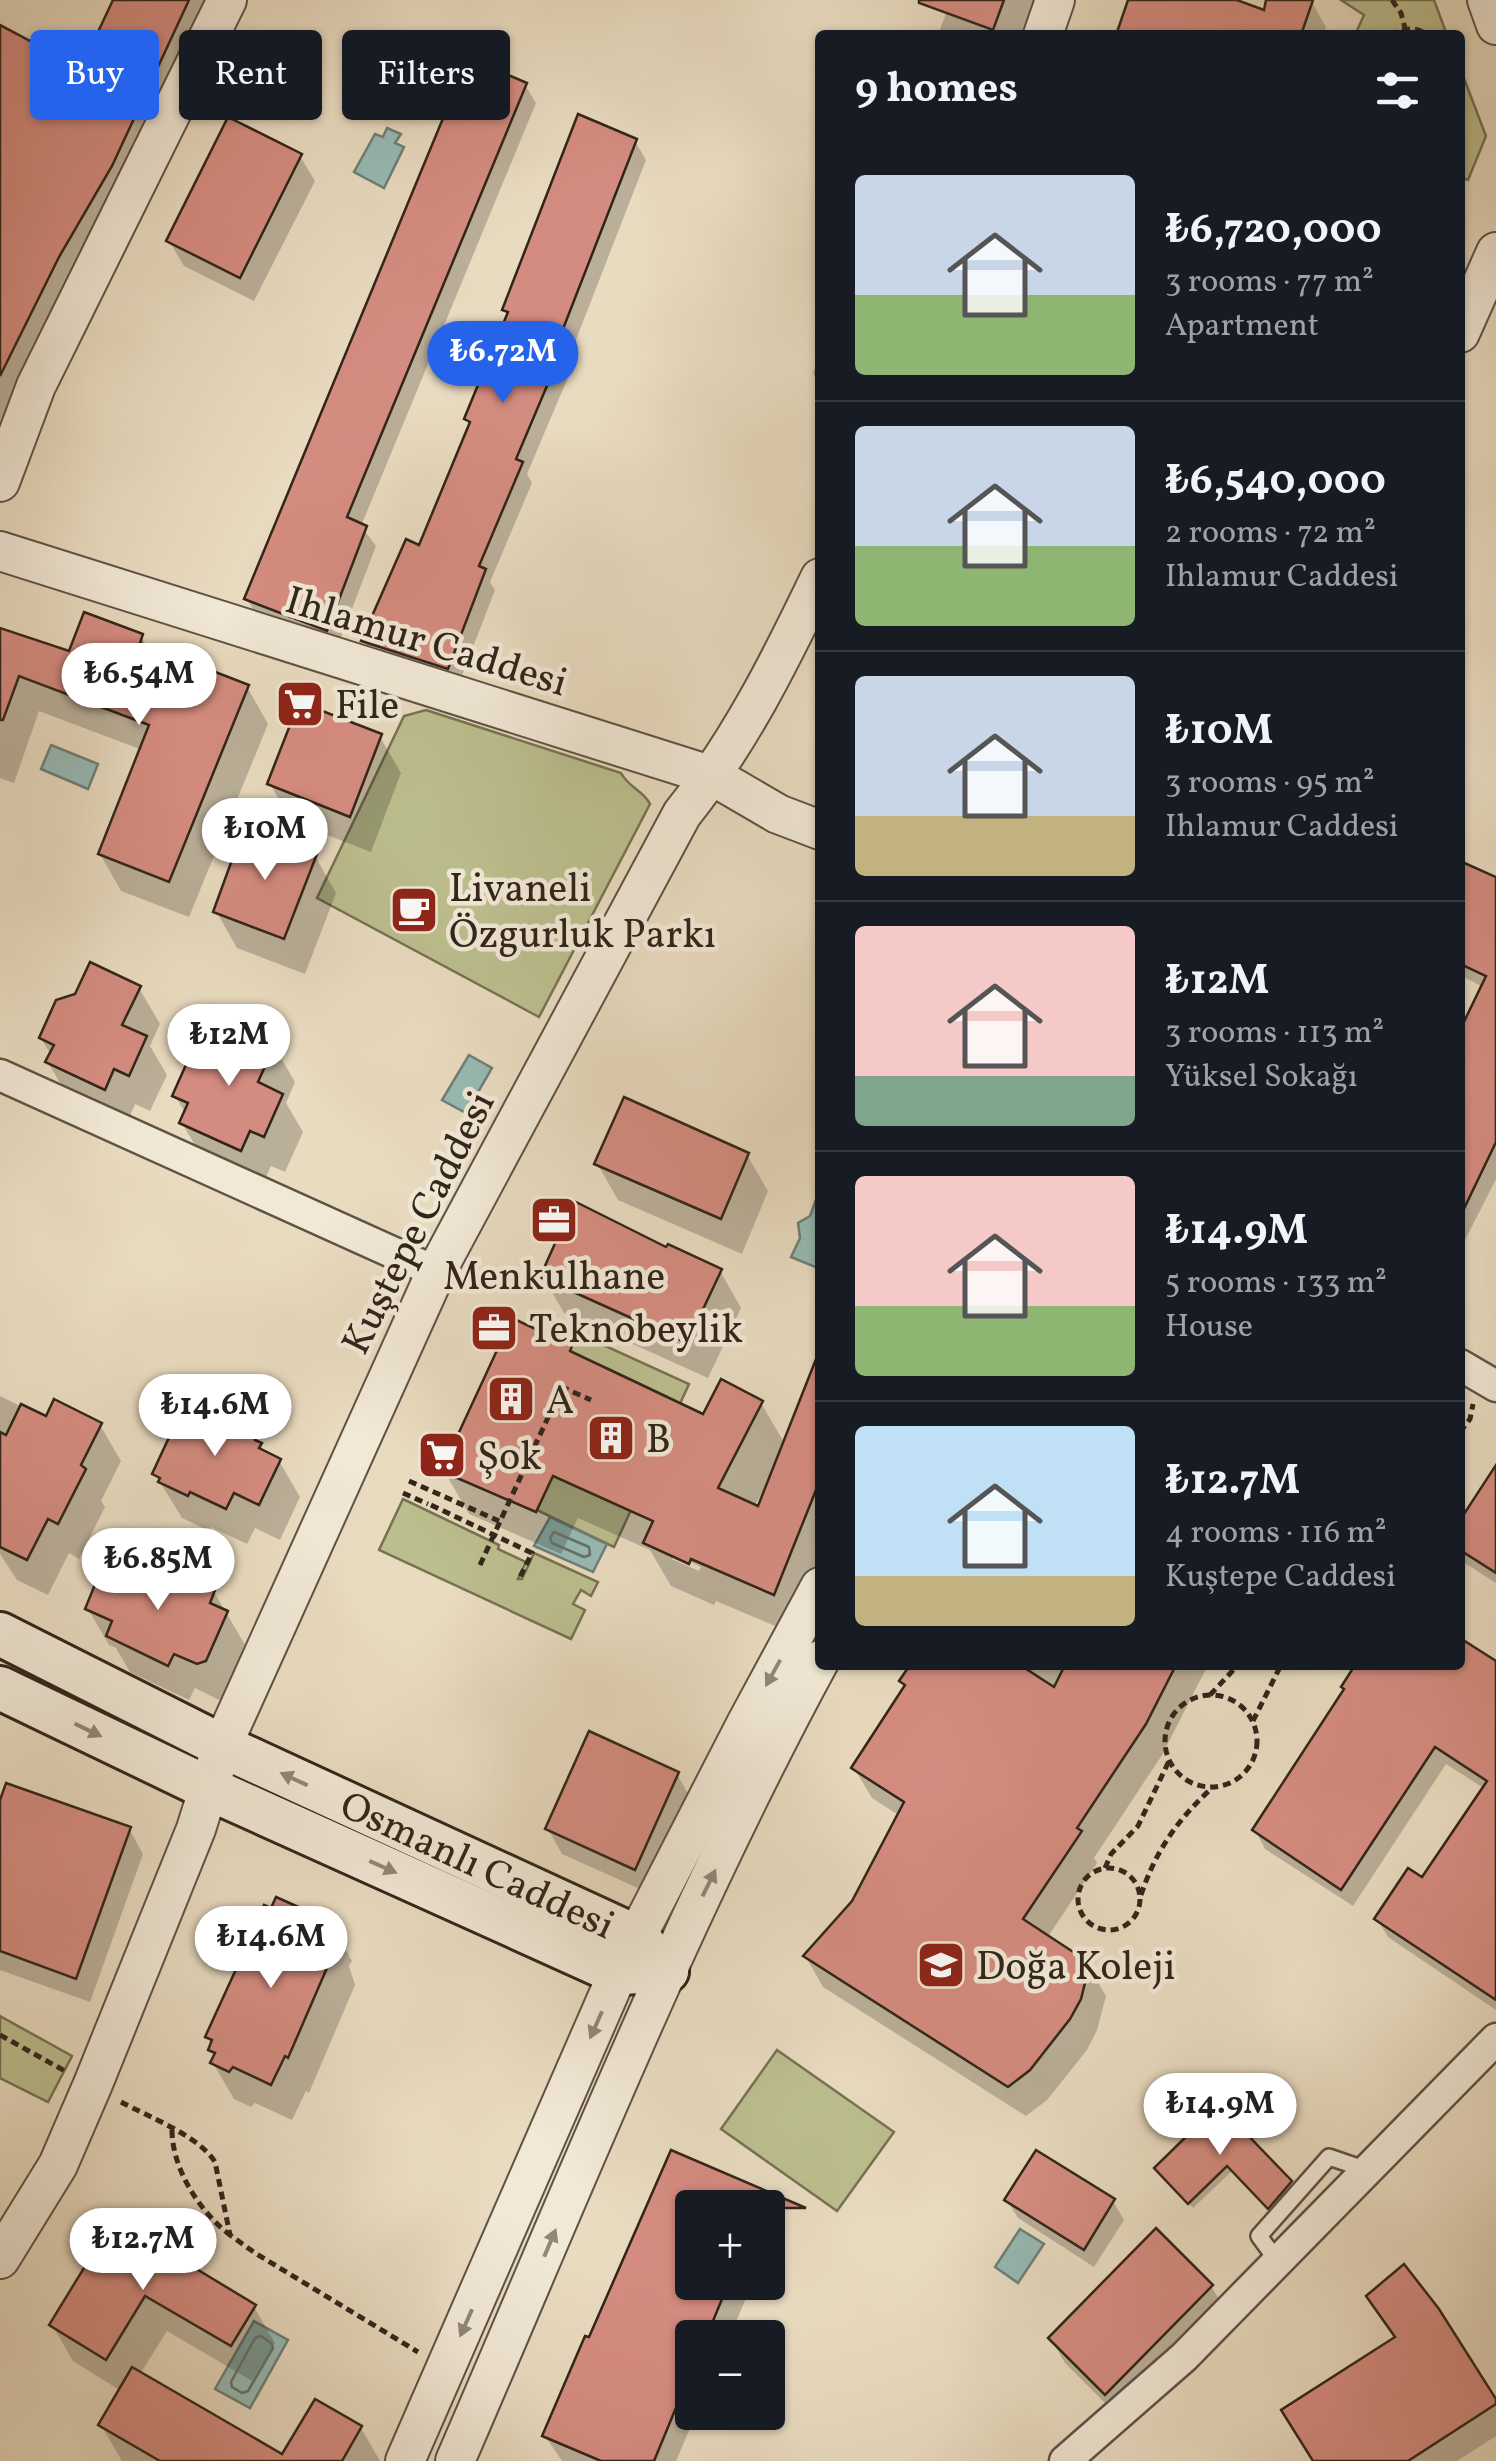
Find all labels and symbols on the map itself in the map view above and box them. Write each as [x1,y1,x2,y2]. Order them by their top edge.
pin: ₺6.72M [422,321,584,406]
street label: Ihlamur Caddesi [278,574,574,713]
pin: ₺6.54M [58,643,220,728]
supermarket icon: File [274,678,326,730]
place label: File [335,680,399,736]
pin: ₺10M [206,798,324,883]
place label: Livaneli Özgurluk Parkı [449,863,716,965]
cafe icon: Livaneli Özgurluk Parkı [388,884,440,936]
pin: ₺12M [170,1004,288,1089]
street label: Kuştepe Caddesi [330,1083,511,1365]
office icon: Menkulhane [528,1194,580,1246]
place label: Menkulhane [443,1251,665,1307]
office icon: Teknobeylik [468,1302,520,1354]
place label: Teknobeylik [529,1304,743,1360]
building icon: A [485,1373,537,1425]
pin: ₺14.6M [134,1374,296,1459]
place label: A [546,1375,574,1431]
building icon: B [585,1412,637,1464]
place label: B [646,1414,671,1470]
supermarket icon: Şok [416,1429,468,1481]
place label: Şok [477,1431,542,1487]
pin: ₺6.85M [77,1528,239,1613]
one-way arrow [765,1659,783,1687]
one-way arrow [74,1722,103,1739]
one-way arrow [279,1771,308,1788]
street label: Osmanlı Caddesi [330,1780,623,1956]
one-way arrow [368,1859,398,1875]
one-way arrow [701,1868,718,1897]
pin: ₺14.6M [190,1906,352,1991]
school or university icon: Doğa Koleji [915,1939,967,1991]
place label: Doğa Koleji [976,1941,1176,1997]
one-way arrow [588,2010,604,2040]
pin: ₺14.9M [1139,2073,1301,2158]
pin: ₺12.7M [62,2208,224,2293]
one-way arrow [542,2228,558,2258]
one-way arrow [458,2308,474,2338]

